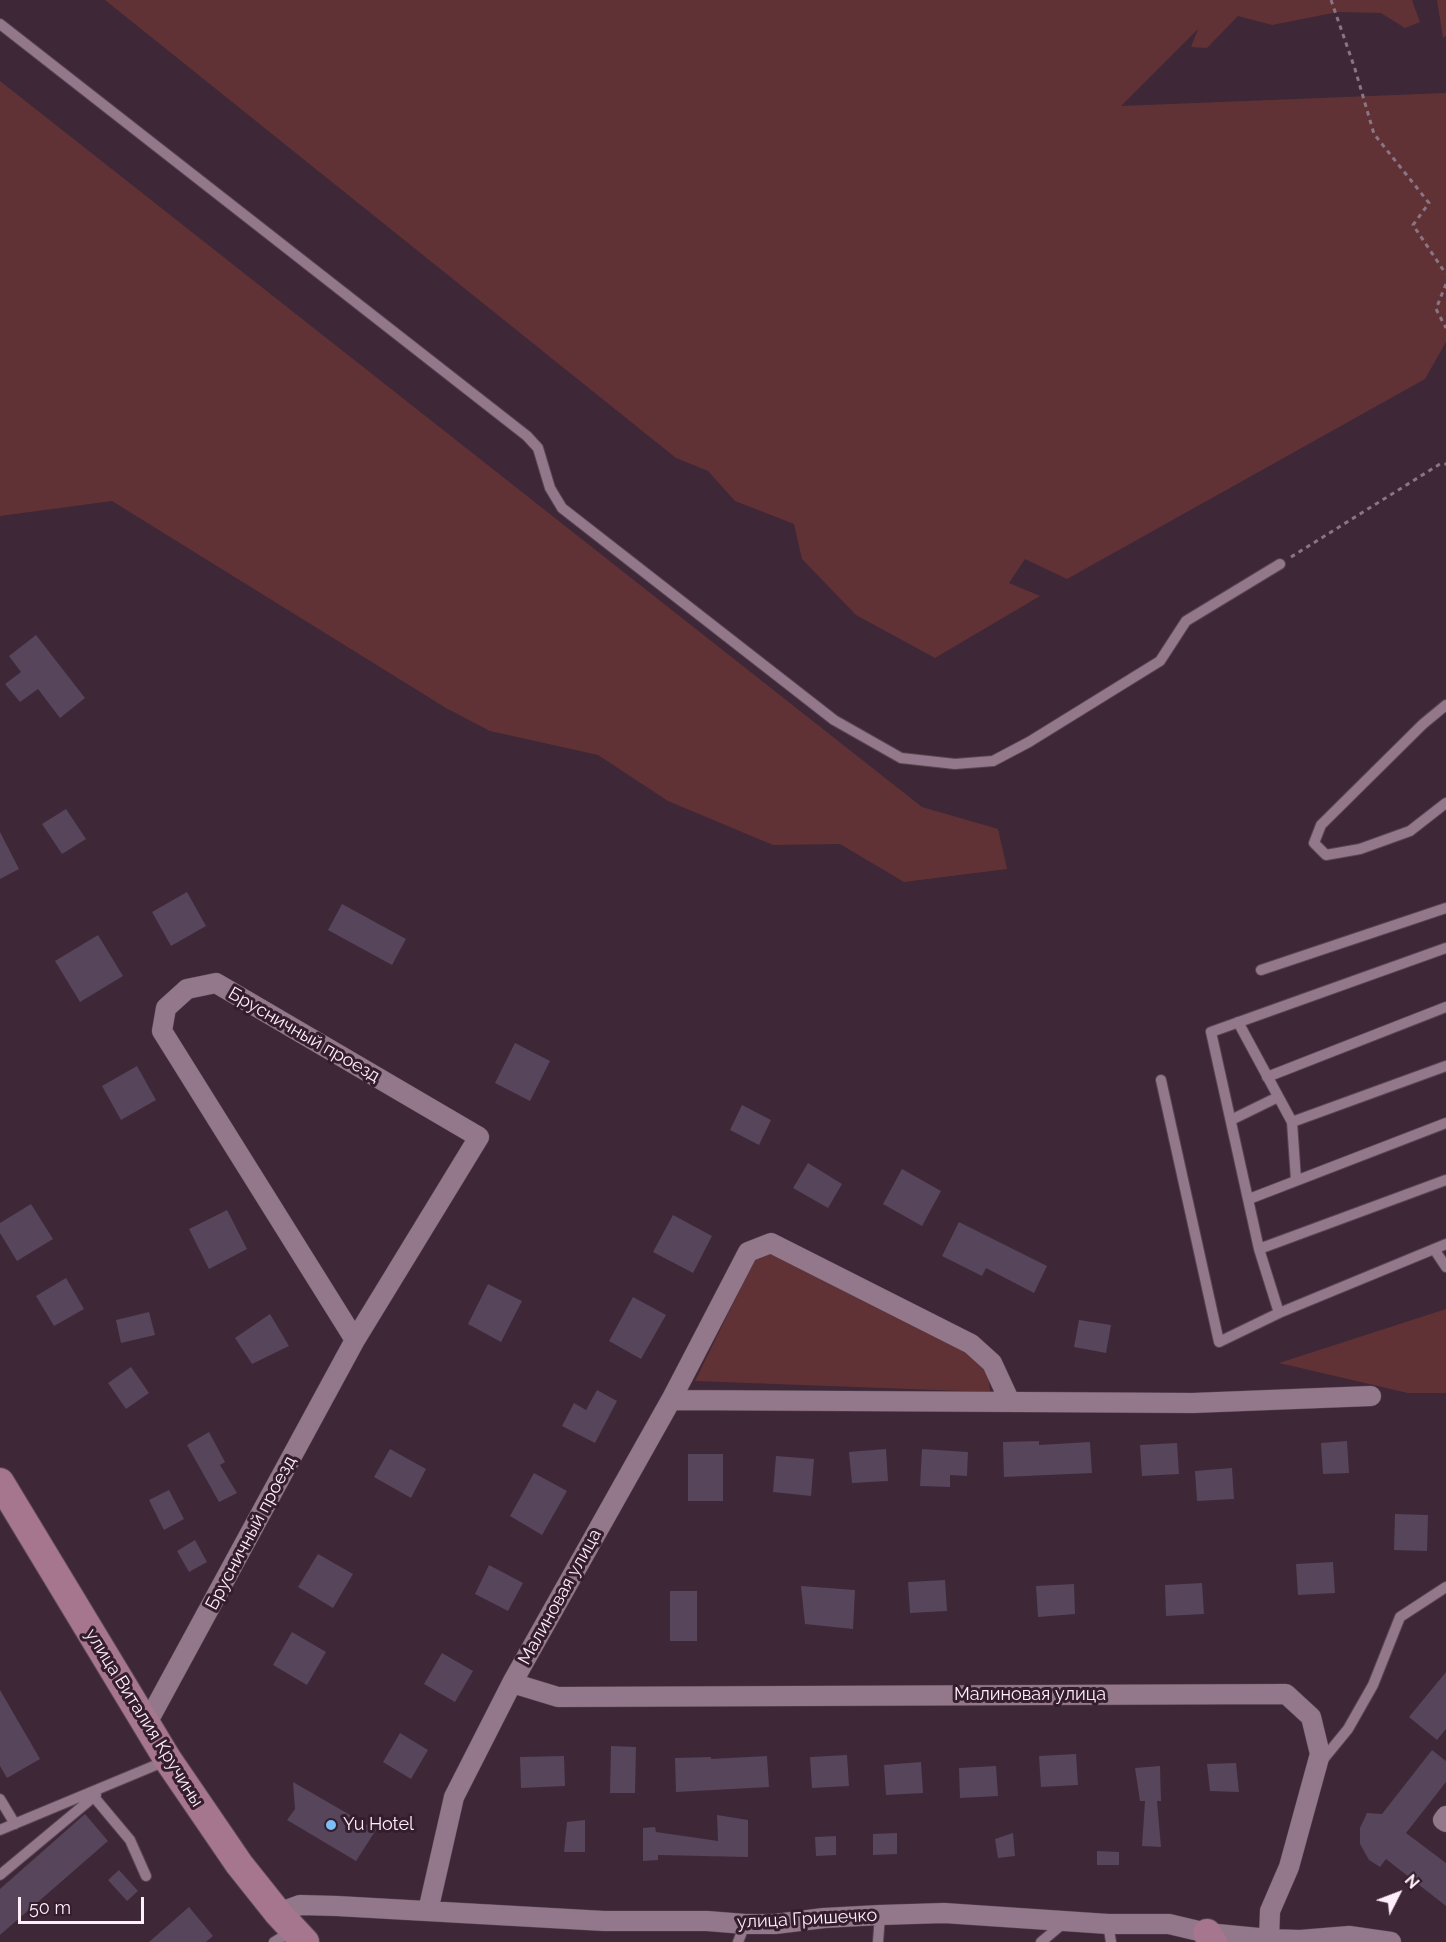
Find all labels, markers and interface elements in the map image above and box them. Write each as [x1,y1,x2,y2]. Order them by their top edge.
street label: Брусничный проезд [224,983,384,1087]
street label: Брусничный проезд [201,1452,301,1614]
street label: Малиновая улица [514,1525,606,1669]
street label: улица Виталия Кручины [80,1625,208,1811]
street label: Малиновая улица [954,1684,1106,1706]
place label: Yu Hotel [343,1814,414,1836]
marker: Yu Hotel [324,1818,338,1832]
north arrow [1368,1864,1428,1924]
text: N [1401,1871,1423,1893]
scale bar [21,1885,147,1923]
text: 50 m [29,1897,71,1918]
street label: улица Гришечко [736,1905,878,1933]

